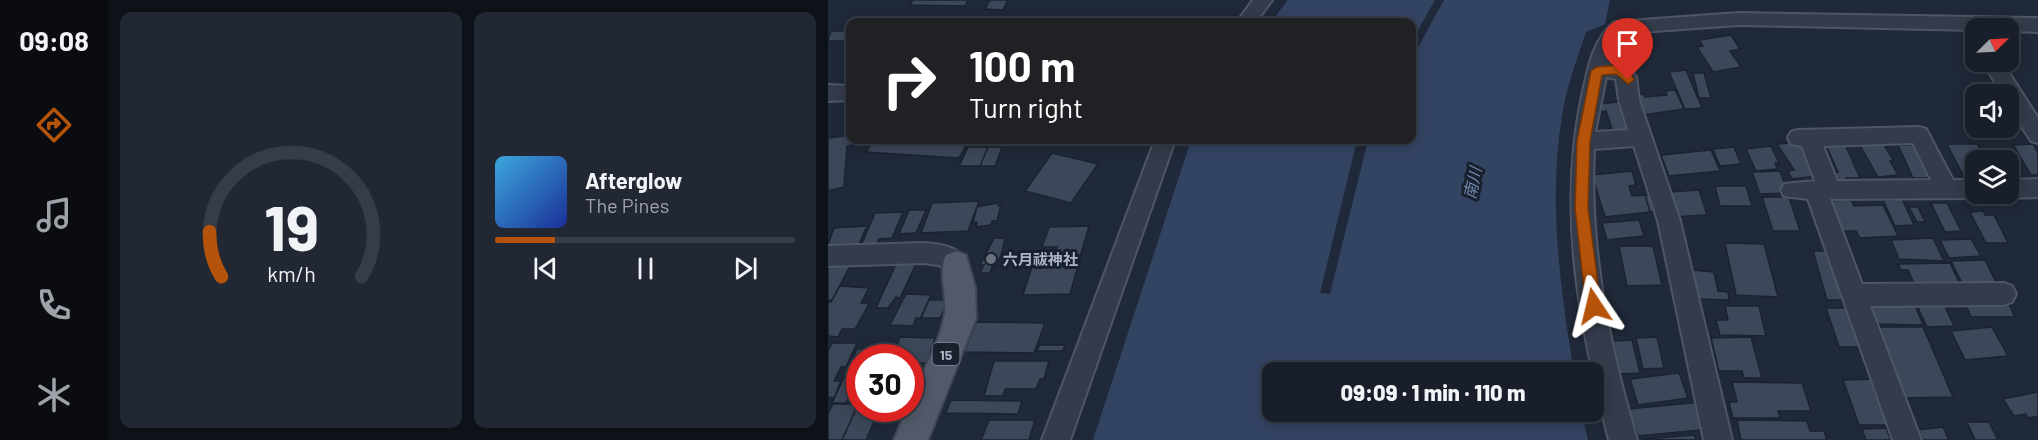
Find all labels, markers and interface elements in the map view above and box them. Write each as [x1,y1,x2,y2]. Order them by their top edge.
pin [1602,18,1653,80]
north arrow [1965,18,2019,72]
map controls [1965,18,2019,204]
text: 09:08 [19,24,89,56]
icon: arrive [1611,27,1644,60]
text: 100 m [969,40,1075,90]
icon: right [870,42,948,120]
button: sound [1965,84,2019,138]
text: Turn right [969,91,1083,123]
icon: directions [33,104,75,146]
button: layers [1965,150,2019,204]
water label: 南川 [1459,163,1485,201]
text: Afterglow [585,167,682,193]
text: 19 [263,189,319,263]
text: The Pines [585,193,669,217]
icon: music [33,194,75,236]
place label: 六月祓神社 [1003,250,1078,268]
icon: previous [529,252,562,285]
icon: pause [629,252,662,285]
icon: next [729,252,762,285]
marker: 六月祓神社 [984,252,998,266]
text: km/h [267,261,315,286]
position arrow [1562,274,1626,338]
icon: phone [33,284,75,326]
road number: 15 [932,343,960,365]
speed limit sign: 30 [846,344,924,422]
icon: climate [33,374,75,416]
text: 09:09 · 1 min · 110 m [1341,379,1525,405]

